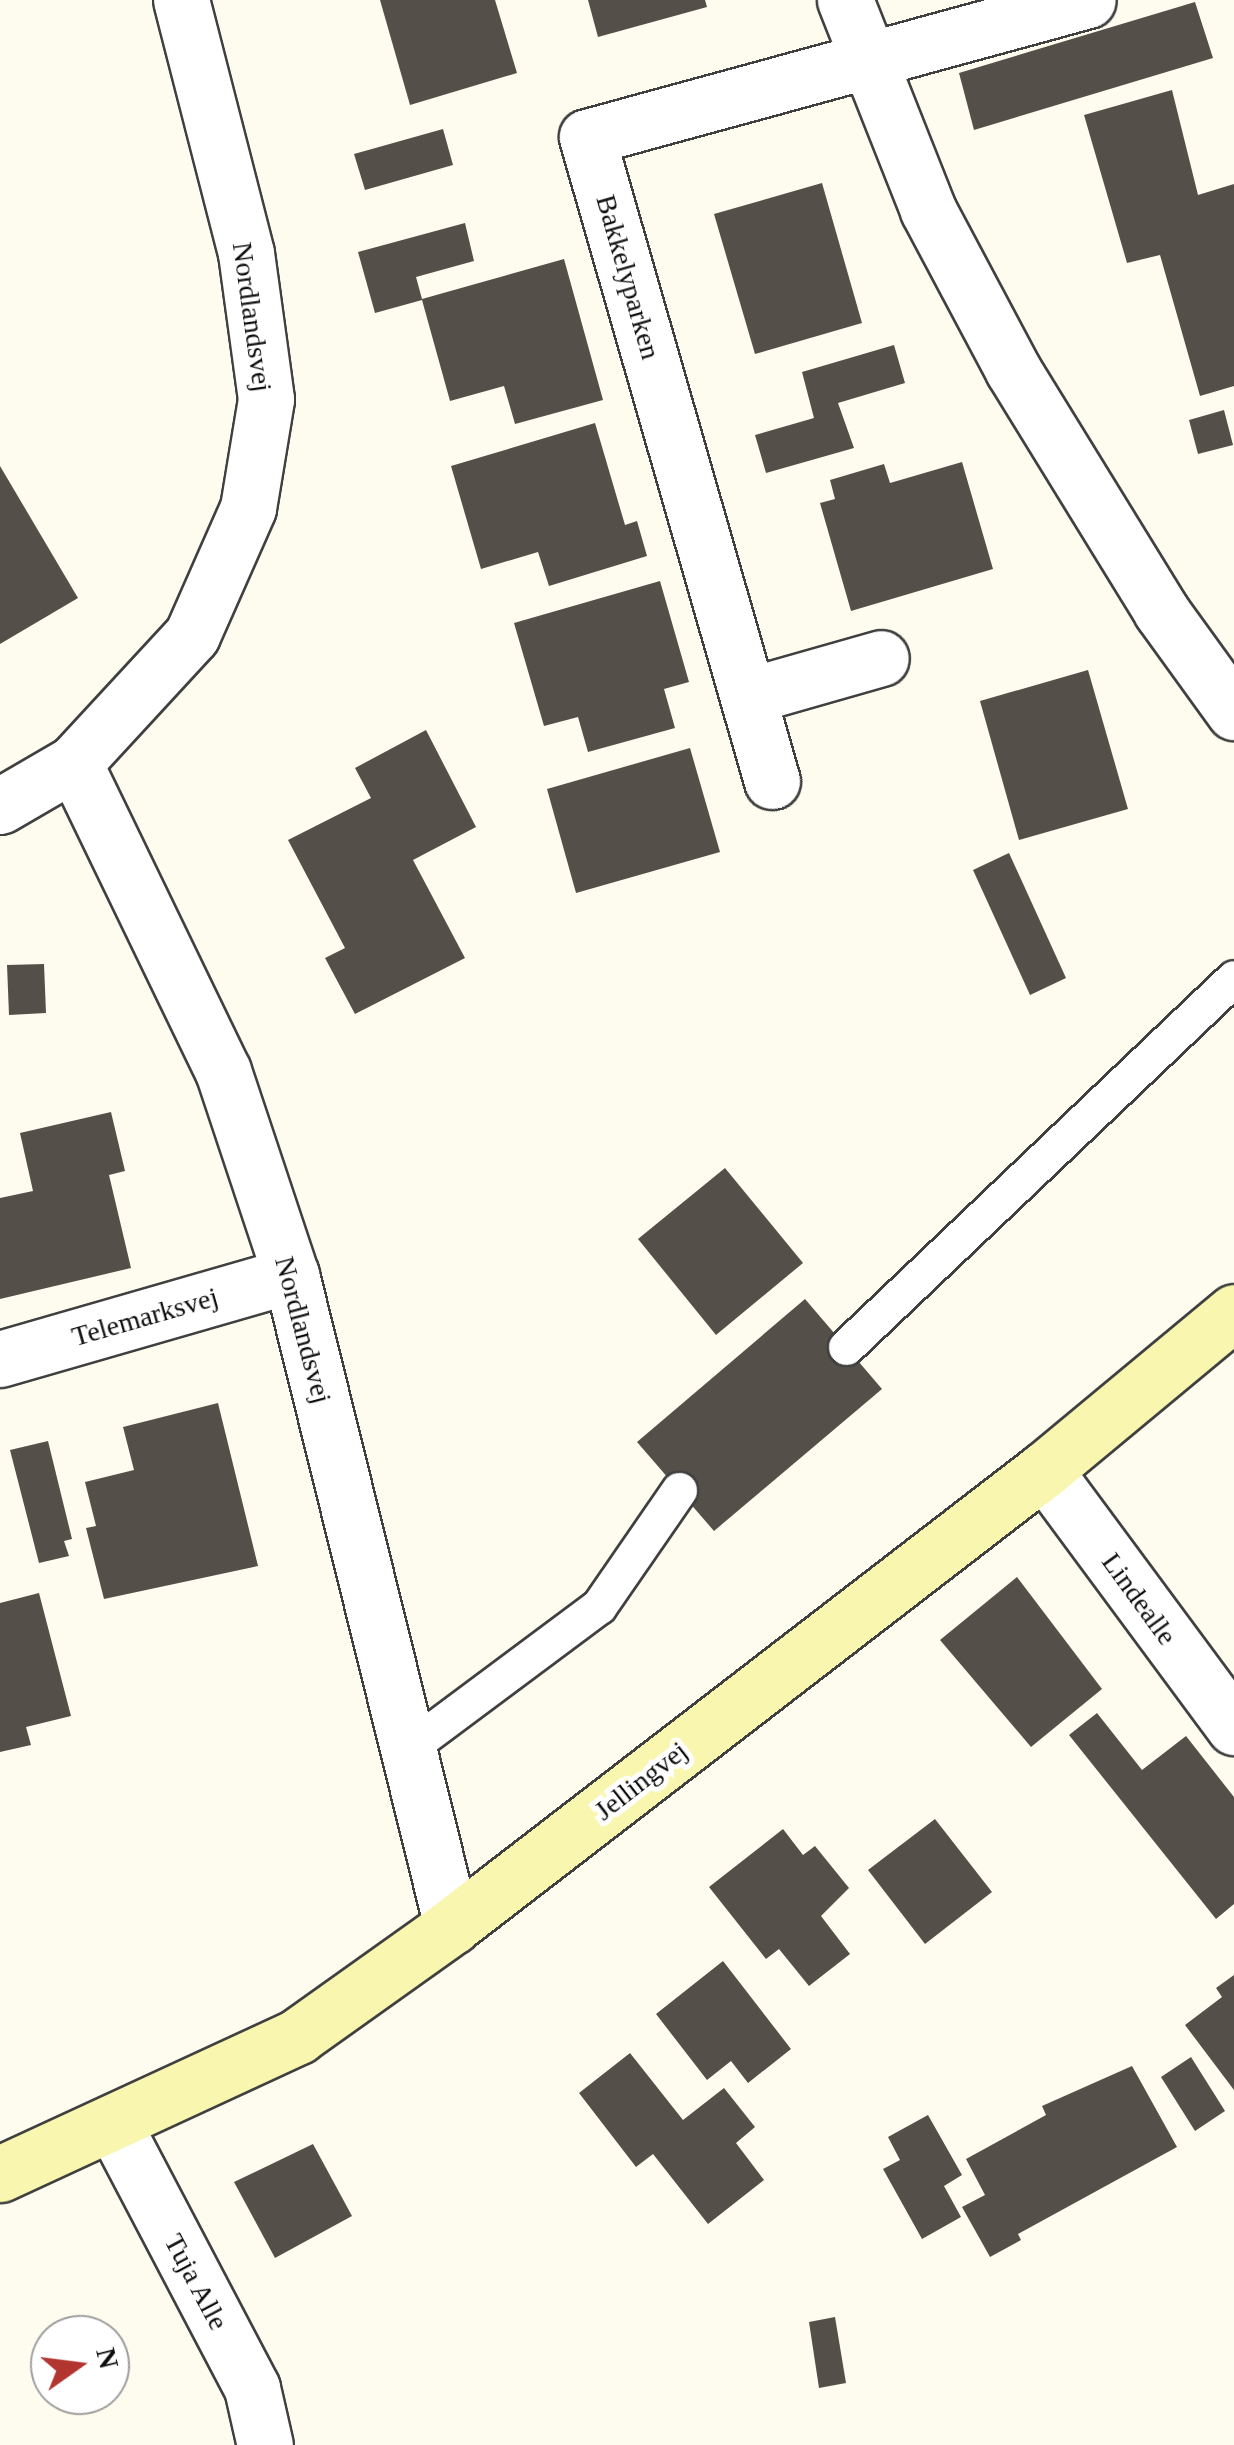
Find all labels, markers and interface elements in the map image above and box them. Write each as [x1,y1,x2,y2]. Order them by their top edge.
street label: Bakkelyparken [588,191,668,363]
street label: Nordlandsvej [225,240,279,394]
street label: Nordlandsvej [267,1253,339,1407]
street label: Telemarksvej [68,1280,222,1354]
street label: Lindealle [1094,1546,1184,1652]
street label: Jellingvej [588,1734,694,1828]
street label: Tuja Alle [156,2228,236,2336]
north arrow [30,2315,130,2415]
text: N [90,2345,125,2372]

